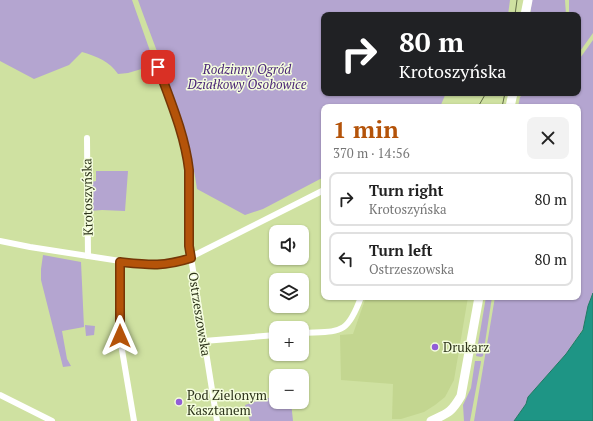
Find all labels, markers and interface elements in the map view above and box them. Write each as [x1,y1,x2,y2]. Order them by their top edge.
text: 80 m [399,23,464,60]
icon: right [333,28,385,80]
pin [141,50,175,84]
icon: arrive [147,56,169,78]
text: Krotoszyńska [399,59,506,83]
park label: Rodzinny Ogród Działkowy Osobowice [186,60,307,93]
text: 1 min [333,113,399,145]
button: close [527,117,569,159]
text: 370 m · 14:56 [333,144,410,162]
street label: Krotoszyńska [77,158,97,236]
text: Turn right [369,180,444,200]
icon: right [335,188,357,210]
text: 80 m [534,189,567,209]
text: Krotoszyńska [369,200,446,218]
map controls [269,225,309,409]
button: sound [269,225,309,265]
text: Turn left [369,240,433,260]
icon: left [335,248,357,270]
text: 80 m [534,249,567,269]
text: Ostrzeszowska [369,260,454,278]
street label: Ostrzeszowska [184,271,216,358]
button: layers [269,273,309,313]
position arrow [99,315,141,357]
button: + [269,321,309,361]
place label: Drukarz [443,338,489,356]
marker: Drukarz [430,342,440,352]
button: − [269,369,309,409]
place label: Pod Zielonym Kasztanem [187,386,267,419]
marker: Pod Zielonym Kasztanem [174,397,184,407]

